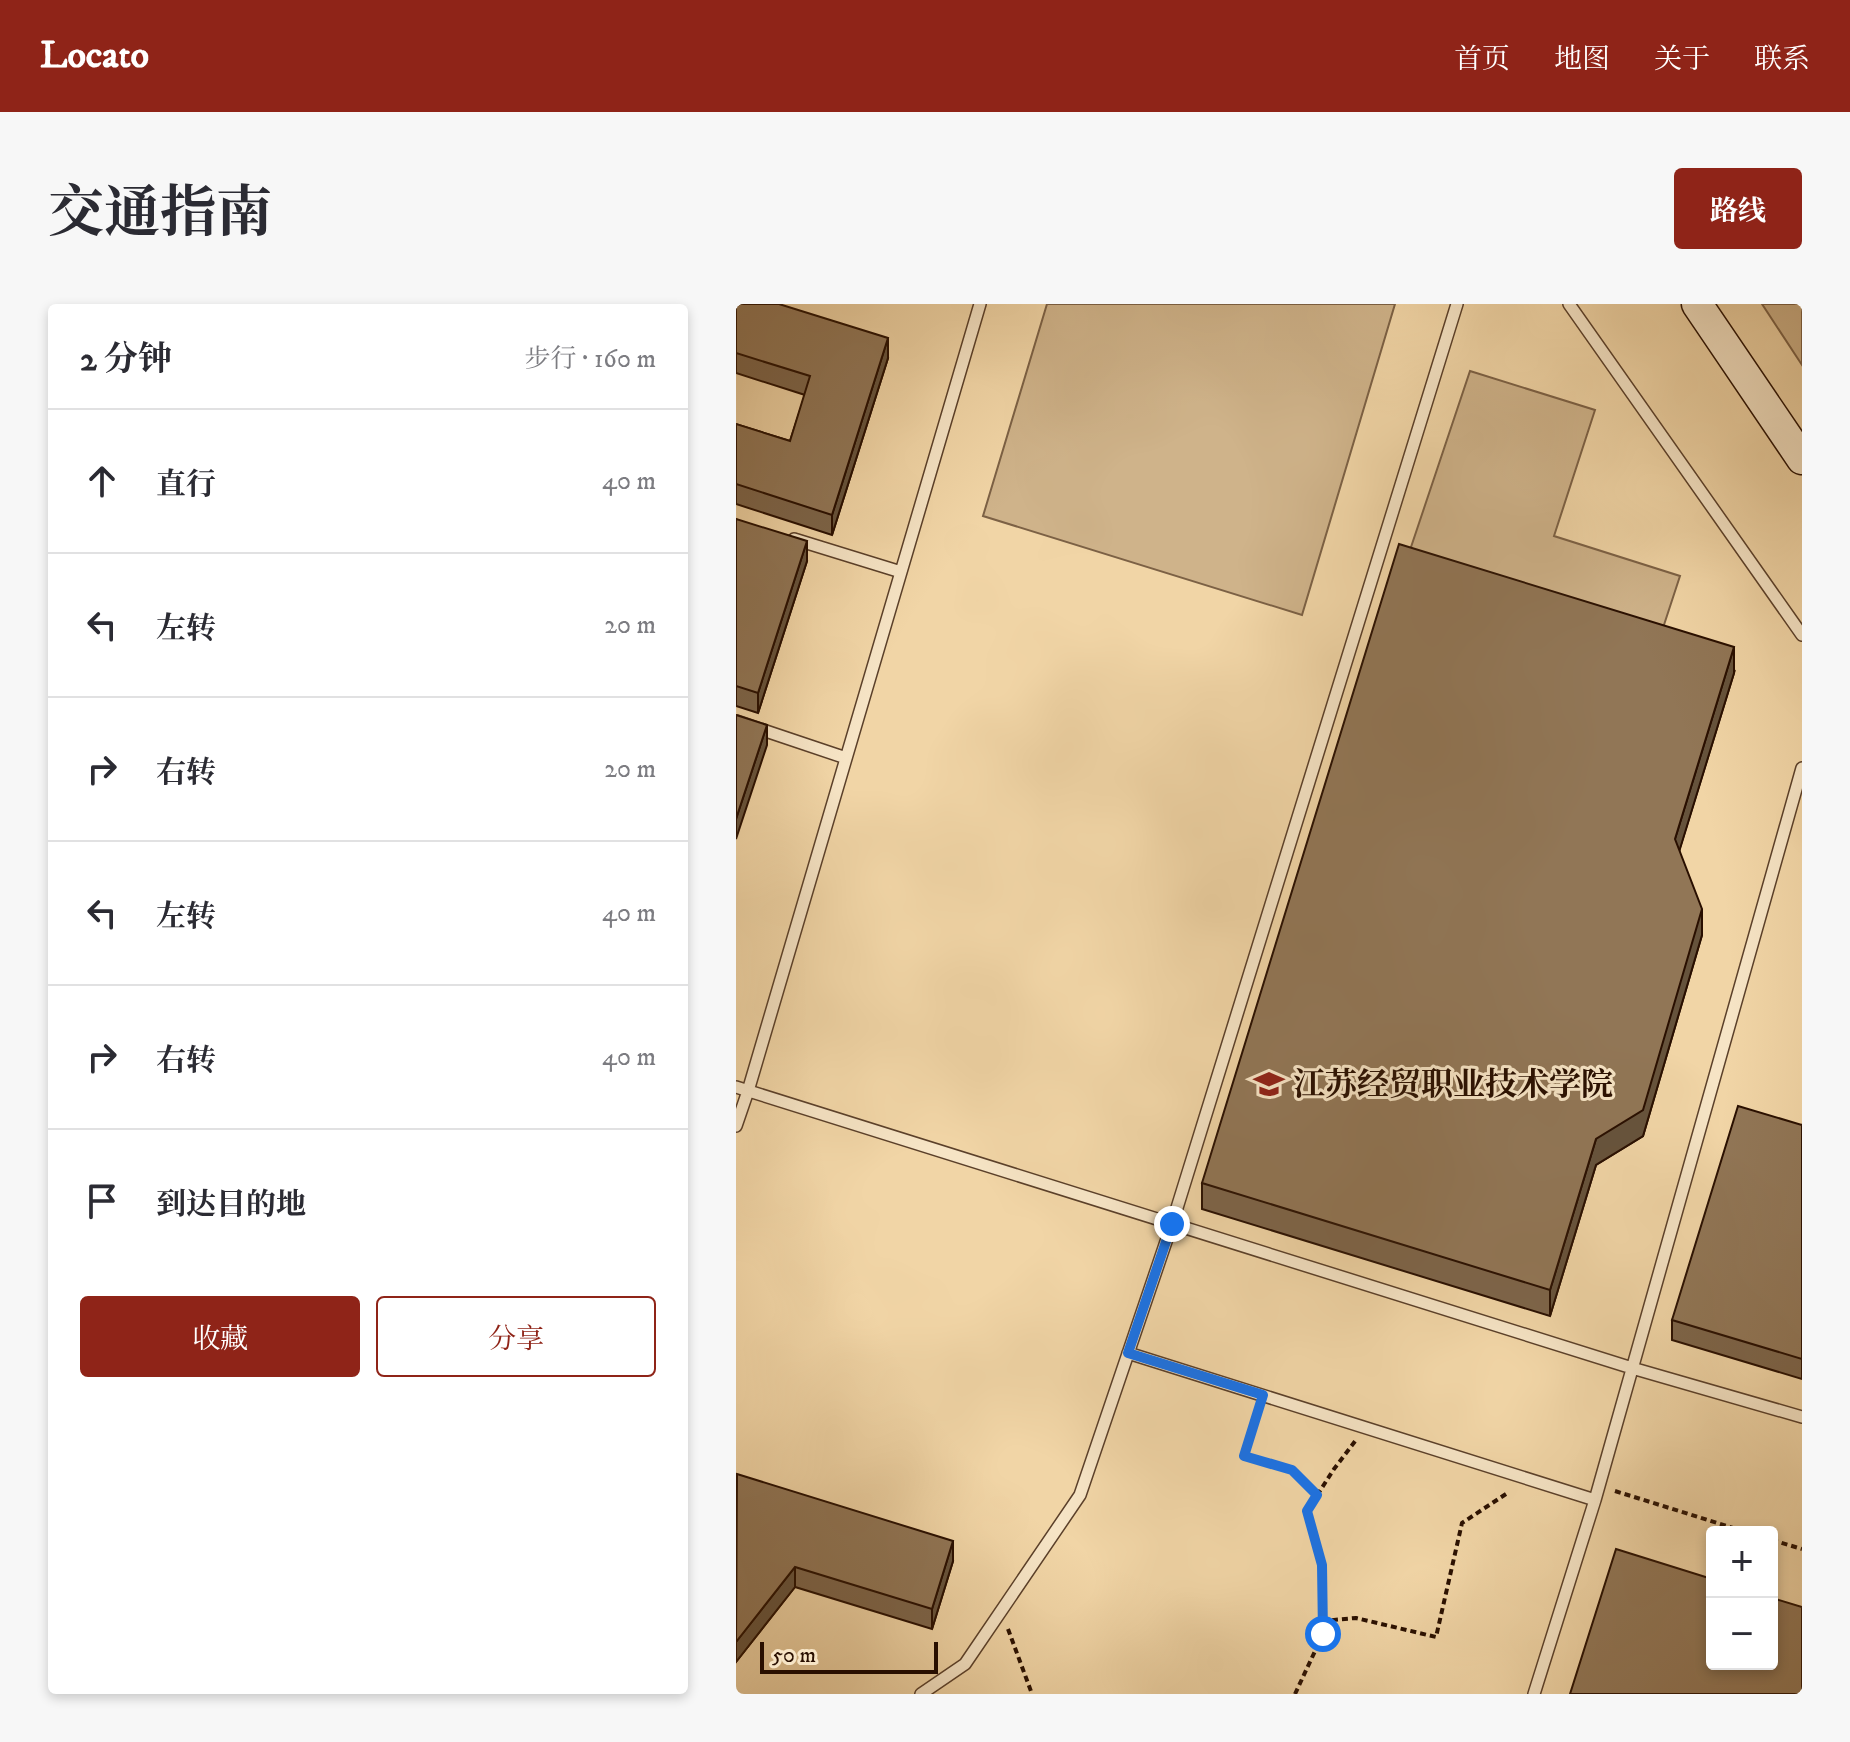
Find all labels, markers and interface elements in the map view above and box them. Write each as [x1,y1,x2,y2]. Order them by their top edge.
text: Locato [40,32,149,80]
text: 首页 [1454,42,1510,77]
text: 地图 [1554,42,1610,77]
text: 关于 [1654,42,1710,77]
text: 联系 [1754,42,1810,77]
button: 路线 [1674,168,1802,249]
text: 交通指南 [48,180,272,250]
text: 2 分钟 [80,339,172,381]
text: 步行 · 160 m [525,343,656,376]
icon: ahead [80,459,124,503]
text: 40 m [602,465,656,498]
text: 直行 [156,467,216,504]
icon: left [80,603,124,647]
text: 20 m [604,609,656,642]
text: 左转 [156,611,216,648]
icon: right [80,747,124,791]
text: 20 m [604,753,656,786]
text: 右转 [156,755,216,792]
icon: left [80,891,124,935]
text: 40 m [602,897,656,930]
text: 左转 [156,899,216,936]
icon: right [80,1035,124,1079]
text: 40 m [602,1041,656,1074]
text: 右转 [156,1043,216,1080]
place label: 江苏经贸职业技术学院 [1293,1066,1613,1106]
school or university icon: 江苏经贸职业技术学院 [1252,1067,1286,1101]
icon: arrive [80,1179,124,1223]
text: 到达目的地 [156,1187,306,1224]
route end [1154,1206,1190,1242]
button: 收藏 [80,1296,360,1377]
button: 分享 [376,1296,656,1377]
map controls [1706,1526,1778,1670]
button: + [1706,1526,1778,1598]
button: − [1706,1598,1778,1670]
route start [1305,1616,1341,1652]
scale bar [760,1638,938,1674]
text: 50 m [772,1642,816,1669]

